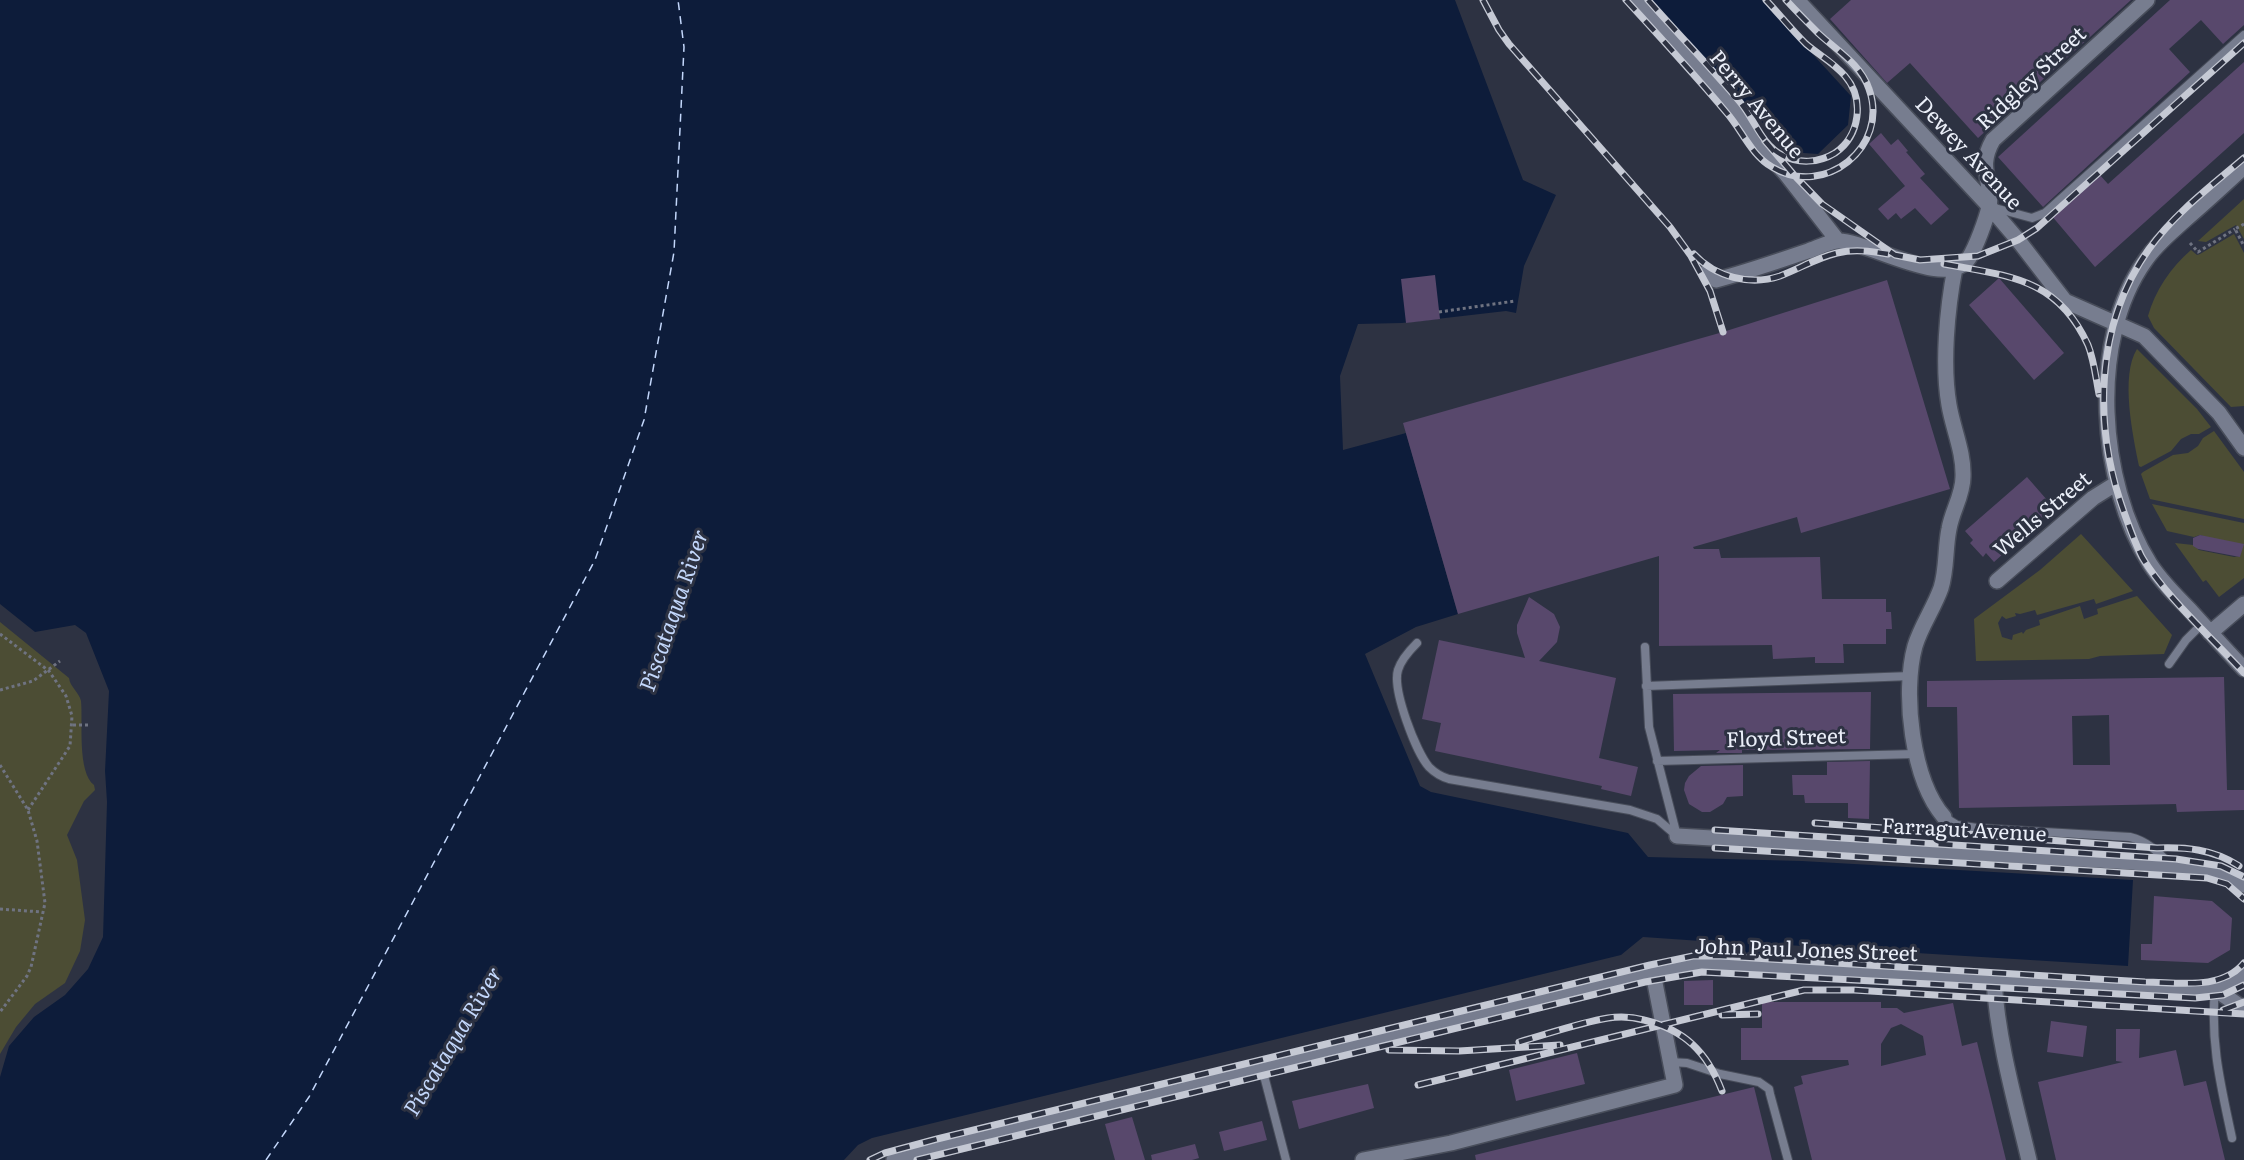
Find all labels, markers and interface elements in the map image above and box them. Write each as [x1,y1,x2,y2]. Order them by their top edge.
street label: Ridgley Street [1972,22,2092,136]
street label: Perry Avenue [1704,46,1808,164]
street label: Dewey Avenue [1909,92,2027,216]
street label: Wells Street [1989,467,2097,563]
water label: Piscataqua River [635,527,715,695]
street label: Floyd Street [1726,724,1846,754]
street label: Farragut Avenue [1881,814,2047,848]
street label: John Paul Jones Street [1694,935,1918,967]
water label: Piscataqua River [399,963,509,1121]

